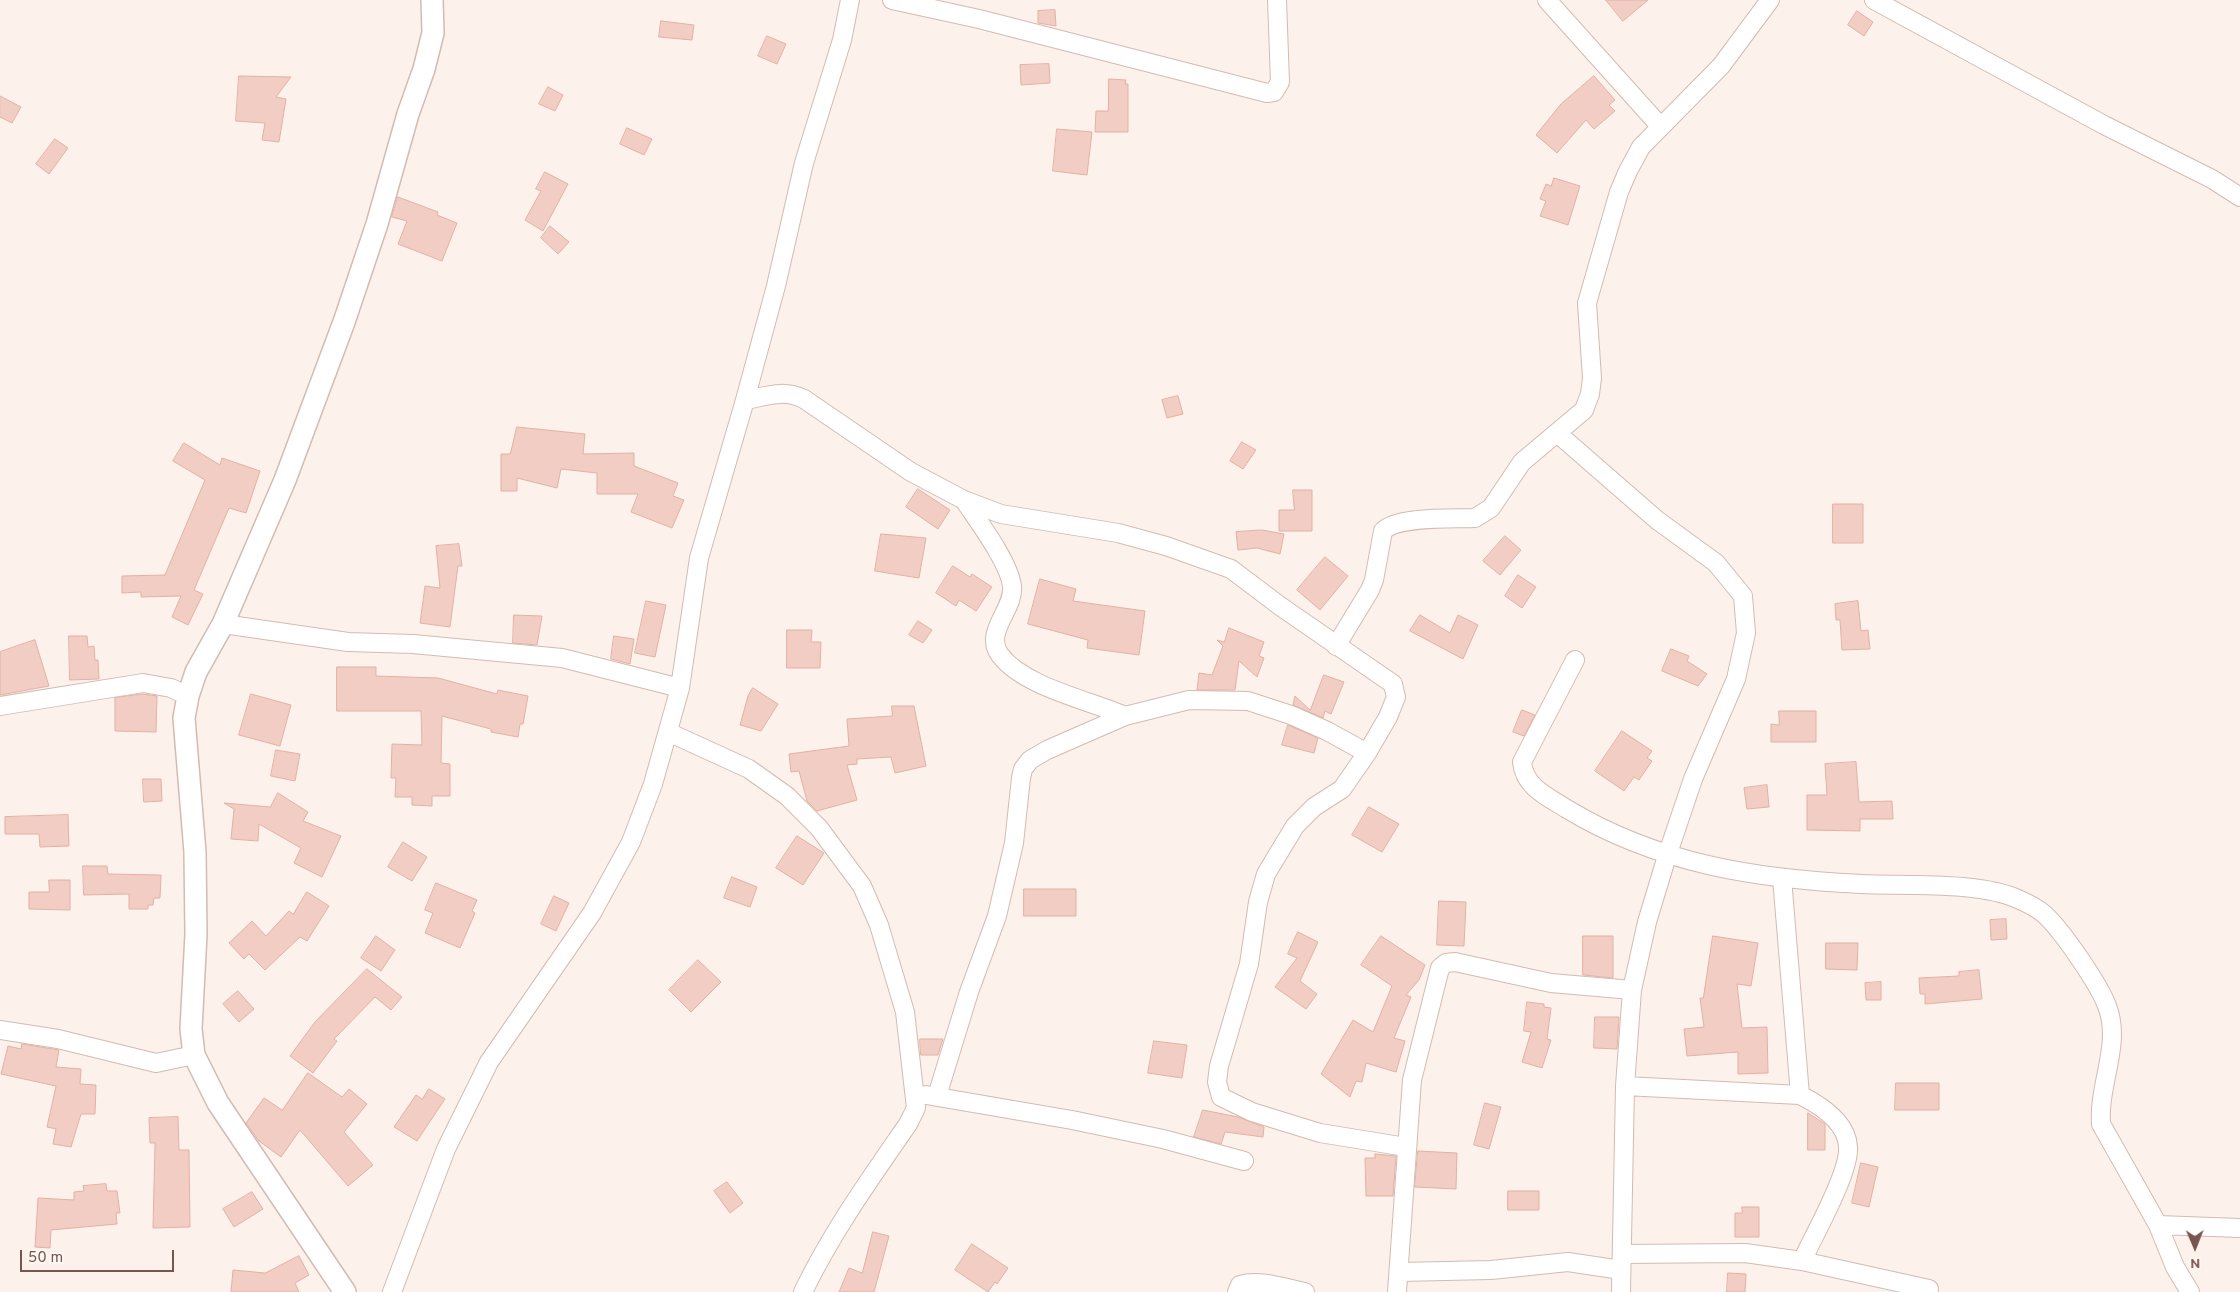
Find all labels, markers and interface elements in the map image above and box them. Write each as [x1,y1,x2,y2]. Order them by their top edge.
north arrow [2170,1222,2220,1272]
scale bar [22,1240,176,1272]
text: 50 m [28,1249,63,1268]
text: N [2190,1254,2200,1271]

